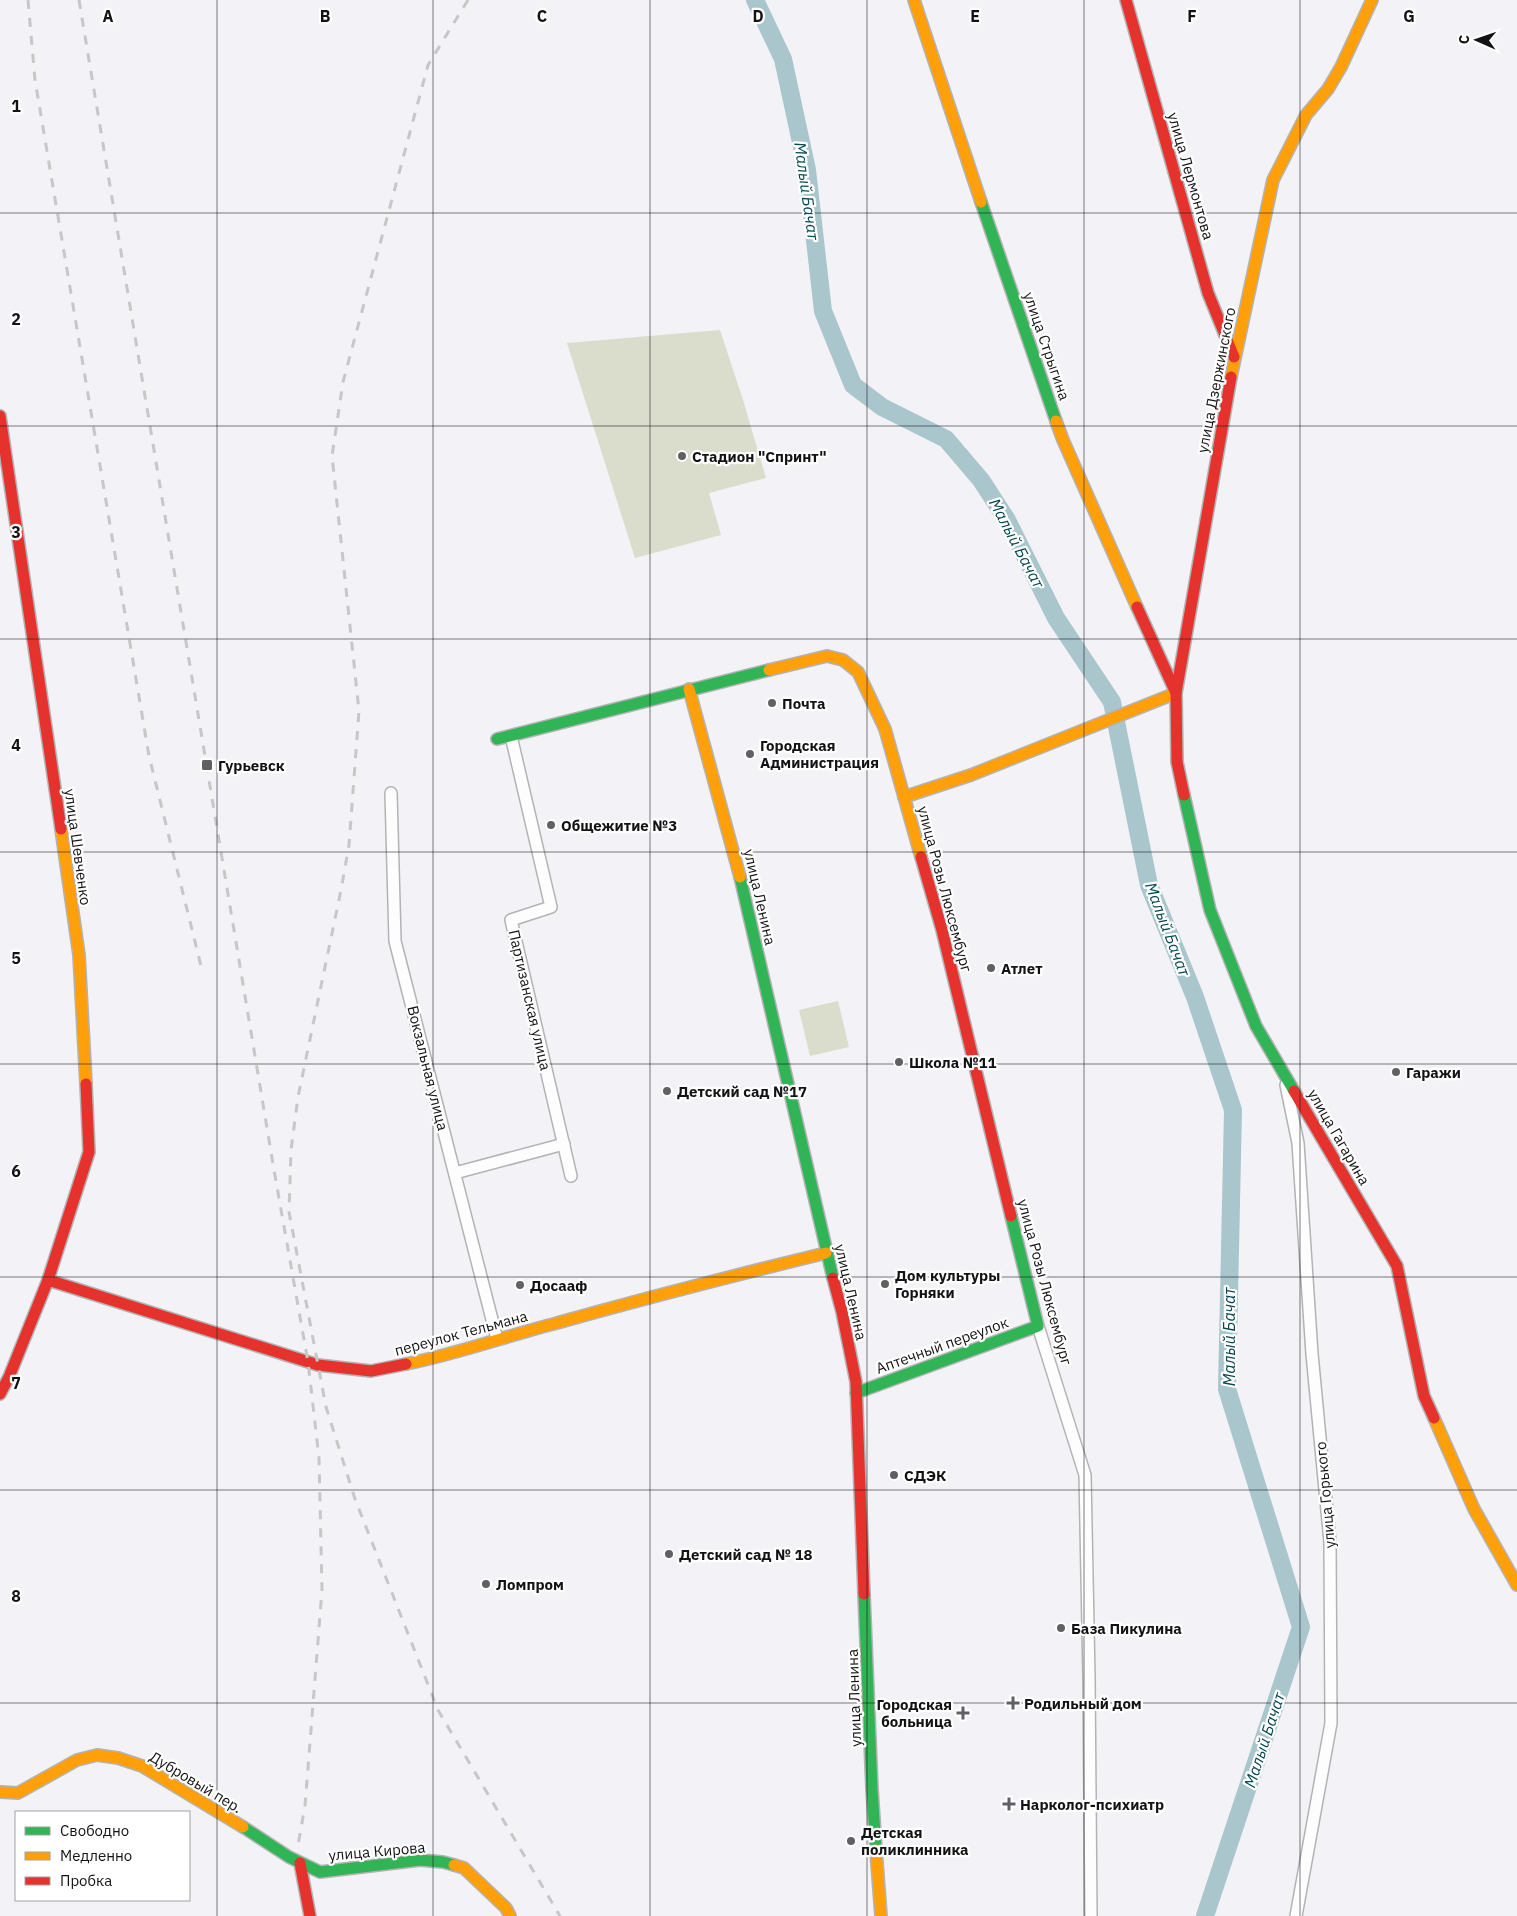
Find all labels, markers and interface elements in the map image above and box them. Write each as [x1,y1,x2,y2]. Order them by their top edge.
text: A [103,6,114,26]
text: B [320,6,331,26]
text: C [537,6,547,26]
text: D [752,6,764,26]
text: E [970,6,980,26]
text: F [1187,6,1197,26]
text: G [1403,6,1415,26]
north arrow [1452,15,1502,65]
text: С [1455,35,1473,44]
text: 1 [11,96,21,116]
street label: улица Лермонтова [1164,110,1218,242]
water label: Малый Бачат [790,141,824,242]
street label: улица Стрыгина [1020,289,1074,403]
street label: улица Дзержинского [1193,306,1239,454]
text: 2 [11,309,21,329]
place label: Стадион "Спринт" [692,447,827,466]
marker: Стадион "Спринт" [676,450,688,462]
water label: Малый Бачат [985,495,1049,592]
text: 3 [11,522,21,542]
place label: Почта [782,694,826,713]
marker: Почта [766,697,778,709]
text: 4 [11,735,21,755]
place label: Городская Администрация [760,736,879,772]
marker: Городская Администрация [744,748,756,760]
place label: Гурьевск [218,756,285,775]
marker: Гурьевск [200,758,214,772]
street label: улица Шевченко [60,787,96,907]
street label: улица Розы Люксембург [914,804,976,975]
place label: Общежитие №3 [561,816,677,835]
marker: Общежитие №3 [545,819,557,831]
street label: улица Ленина [740,847,780,947]
water label: Малый Бачат [1141,879,1195,979]
street label: Партизанская улица [505,928,555,1072]
text: 5 [11,948,21,968]
place label: Атлет [1001,959,1043,978]
marker: Атлет [985,962,997,974]
street label: Вокзальная улица [403,1004,453,1132]
place label: Школа №11 [909,1053,997,1072]
marker: Школа №11 [893,1056,905,1068]
place label: Гаражи [1406,1063,1461,1082]
marker: Гаражи [1390,1066,1402,1078]
place label: Детский сад №17 [677,1082,807,1101]
marker: Детский сад №17 [661,1085,673,1097]
street label: улица Гагарина [1304,1085,1374,1189]
text: 6 [11,1161,21,1181]
street label: улица Розы Люксембург [1014,1197,1076,1368]
street label: улица Ленина [831,1242,871,1342]
place label: Дом культуры Горняки [895,1266,1000,1302]
place label: Досааф [530,1276,587,1295]
marker: Дом культуры Горняки [879,1278,891,1290]
marker: Досааф [514,1279,526,1291]
water label: Малый Бачат [1219,1287,1239,1386]
street label: переулок Тельмана [392,1306,530,1360]
street label: Аптечный переулок [873,1312,1011,1378]
text: 7 [11,1373,21,1393]
street label: улица Горького [1311,1441,1339,1549]
place label: СДЭК [904,1466,946,1485]
marker: СДЭК [888,1469,900,1481]
place label: Детский сад № 18 [679,1545,812,1564]
marker: Детский сад № 18 [663,1548,675,1560]
place label: Ломпром [496,1575,564,1594]
marker: Ломпром [480,1578,492,1590]
text: 8 [11,1586,21,1606]
place label: База Пикулина [1071,1619,1182,1638]
marker: База Пикулина [1055,1622,1067,1634]
street label: улица Ленина [843,1649,865,1747]
water label: Малый Бачат [1239,1689,1289,1790]
place label: Родильный дом [1024,1694,1142,1713]
place label: Городская больница [876,1695,952,1731]
marker: Родильный дом [1006,1696,1020,1710]
marker: Городская больница [956,1706,970,1720]
street label: Дубровый пер. [146,1747,246,1817]
place label: Нарколог-психиатр [1020,1795,1164,1814]
marker: Нарколог-психиатр [1002,1797,1016,1811]
legend [15,1811,190,1901]
text: Свободно [60,1821,129,1840]
place label: Детская поликлинника [861,1823,969,1859]
marker: Детская поликлинника [845,1835,857,1847]
street label: улица Кирова [328,1837,426,1865]
text: Медленно [60,1846,132,1865]
text: Пробка [60,1871,112,1890]

